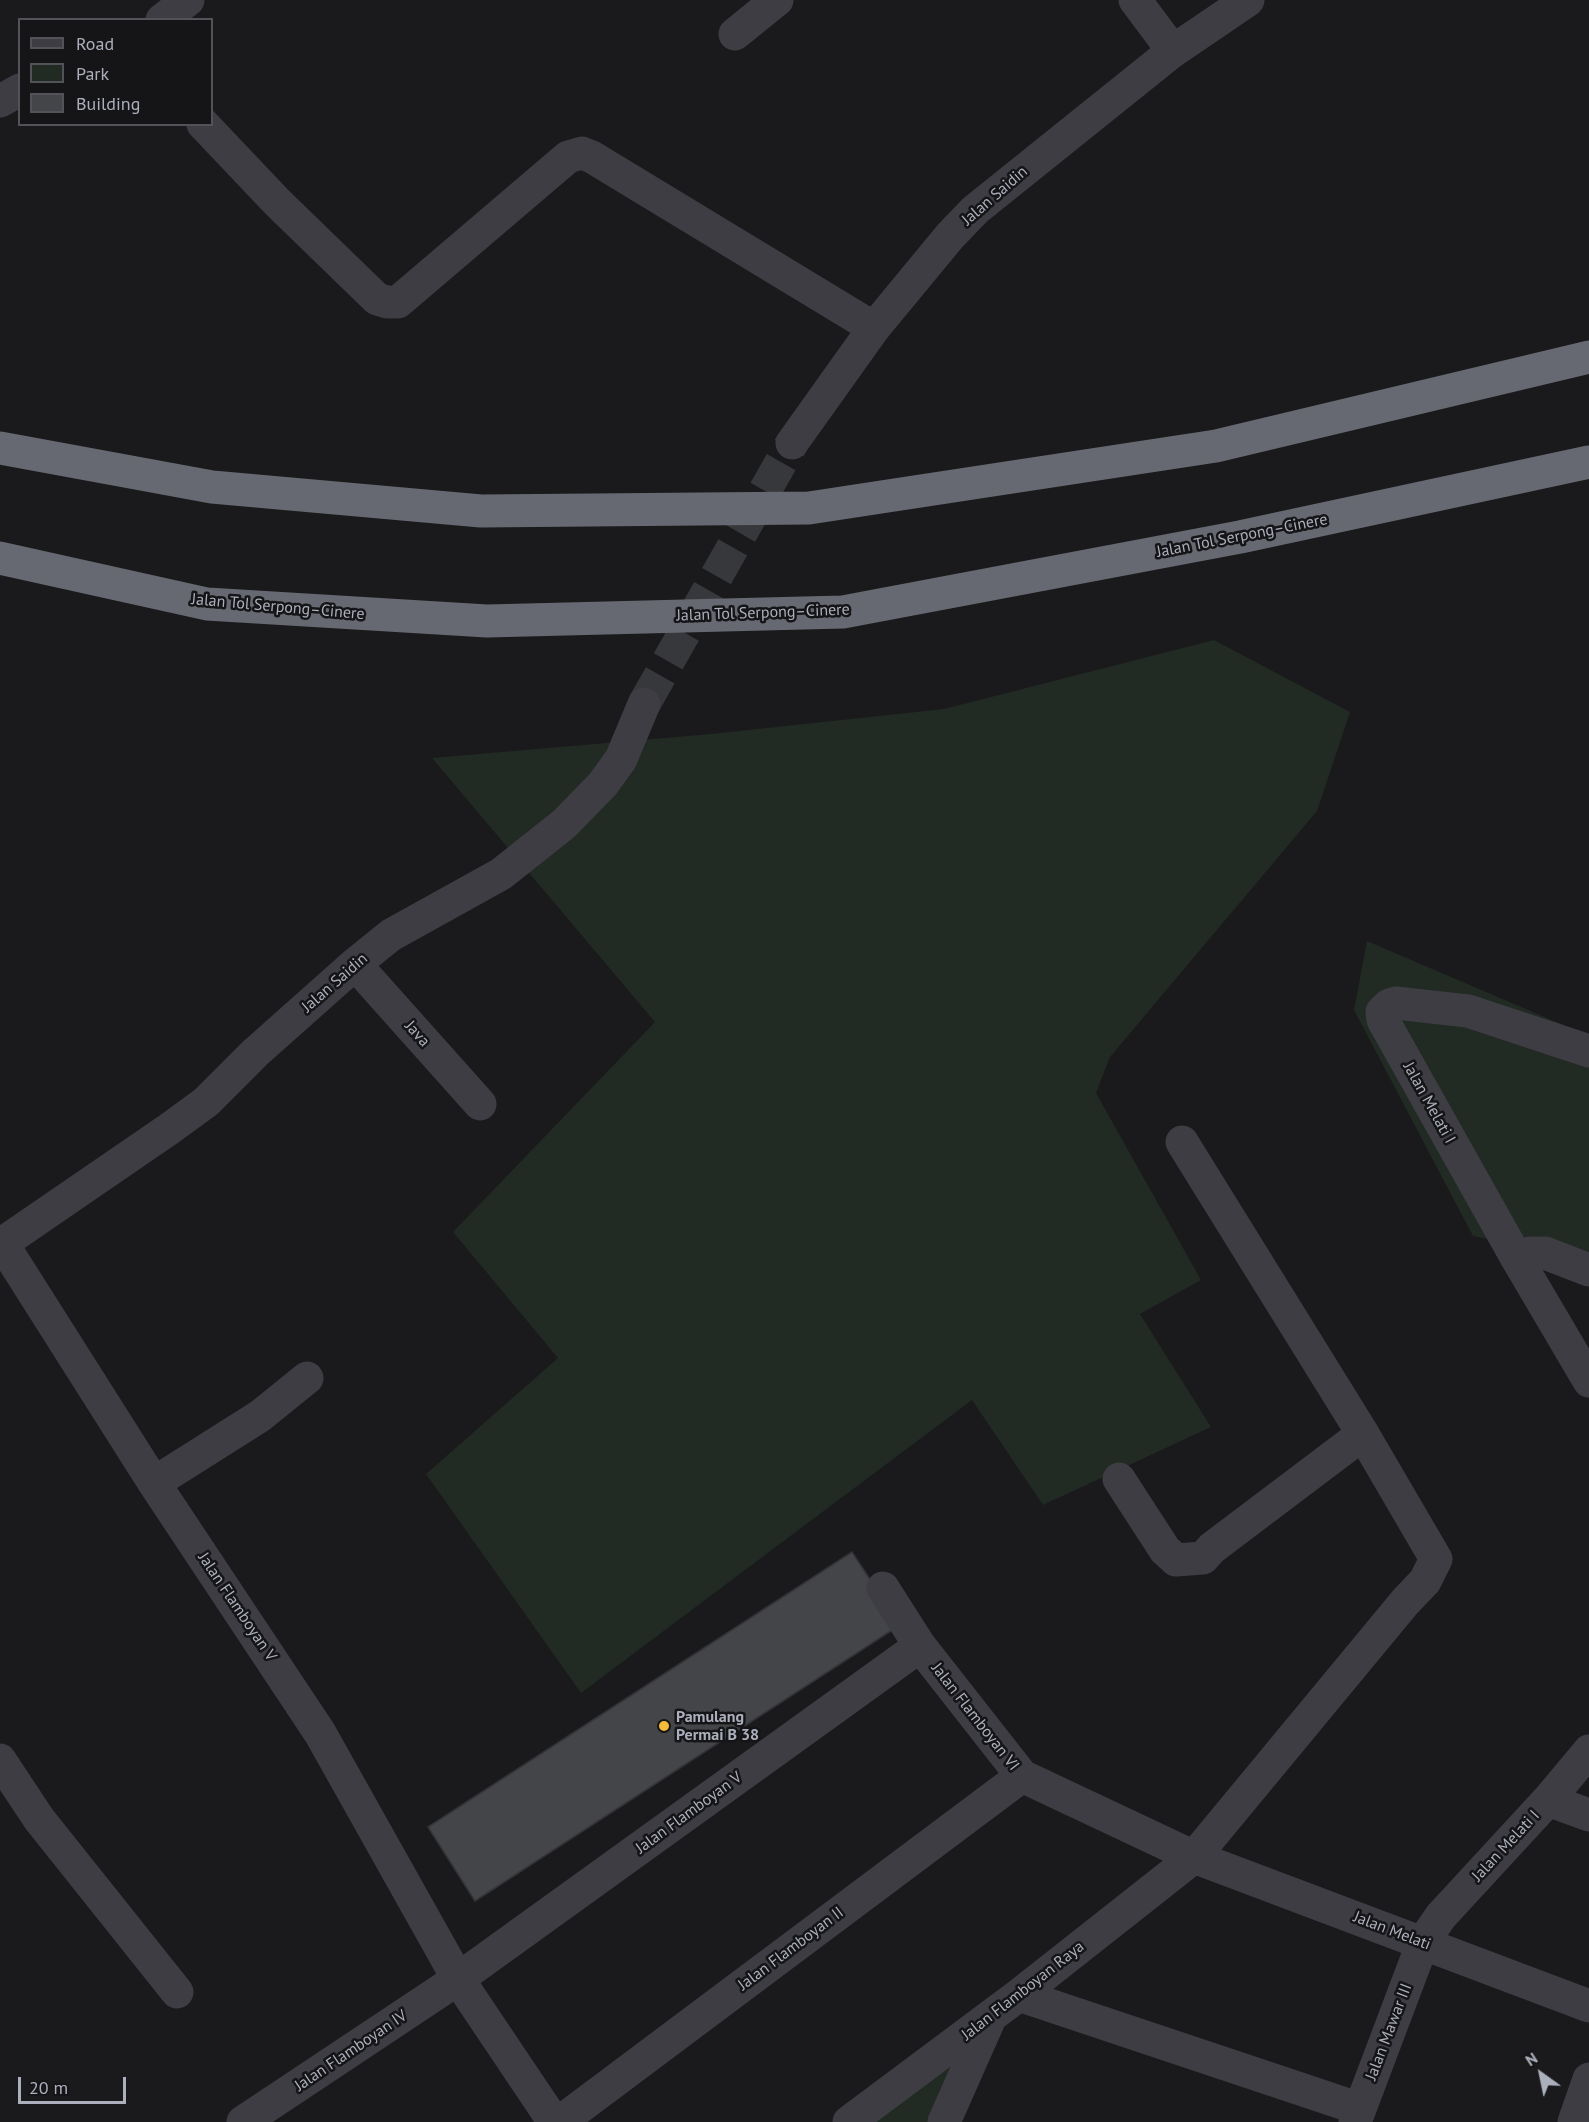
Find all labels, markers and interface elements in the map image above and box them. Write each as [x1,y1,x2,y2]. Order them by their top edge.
legend [18,18,213,126]
text: Road [76,32,114,55]
text: Park [76,62,109,85]
text: Building [76,92,140,115]
street label: Jalan Saidin [958,162,1032,230]
street label: Jalan Tol Serpong–Cinere [1155,510,1329,562]
street label: Jalan Tol Serpong–Cinere [191,590,365,624]
street label: Jalan Tol Serpong–Cinere [676,600,850,626]
street label: Jalan Saidin [298,949,372,1017]
street label: Java [400,1017,434,1051]
street label: Jalan Melati I [1399,1059,1459,1147]
street label: Jalan Flamboyan V [194,1549,280,1665]
street label: Jalan Flamboyan VI [927,1659,1023,1775]
place label: Pamulang Permai B 38 [676,1707,759,1745]
marker: Pamulang Permai B 38 [657,1719,671,1733]
street label: Jalan Flamboyan V [632,1768,746,1858]
street label: Jalan Melati I [1468,1806,1544,1886]
street label: Jalan Flamboyan II [735,1903,847,1995]
street label: Jalan Melati [1351,1907,1433,1955]
street label: Jalan Flamboyan Raya [958,1937,1088,2045]
street label: Jalan Mawar III [1362,1981,1416,2083]
street label: Jalan Flamboyan IV [291,2006,411,2096]
north arrow [1511,2044,1571,2104]
text: N [1521,2048,1541,2070]
scale bar [21,2065,129,2103]
text: 20 m [29,2076,68,2099]

